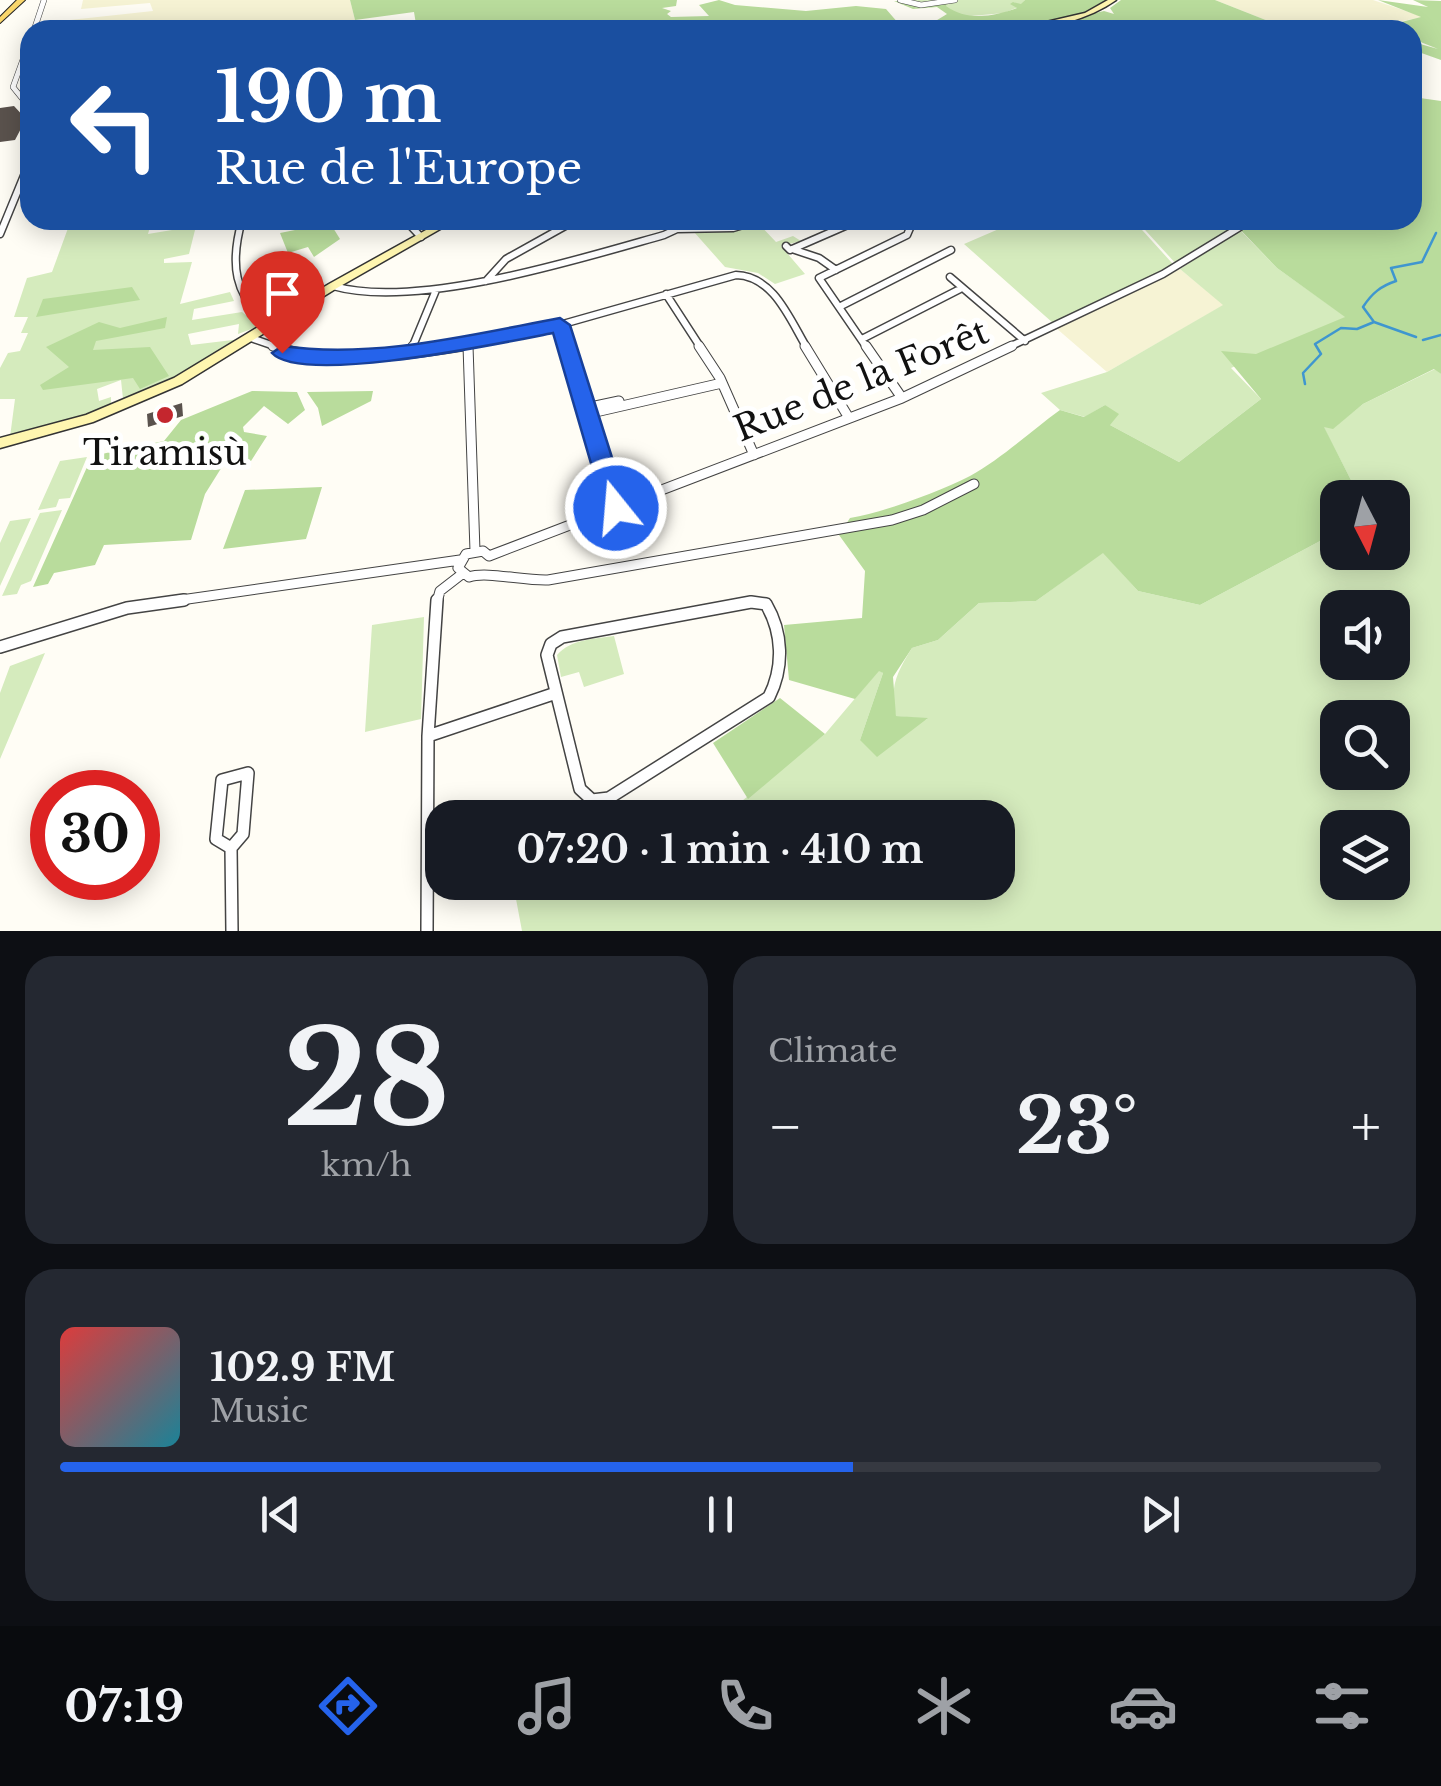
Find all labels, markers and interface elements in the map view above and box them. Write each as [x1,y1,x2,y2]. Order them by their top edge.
text: 190 m [215,54,442,141]
icon: left [50,60,180,190]
text: Rue de l'Europe [215,140,582,196]
pin [240,251,325,354]
icon: arrive [255,266,310,321]
street label: Rue de la Forêt [728,310,994,450]
marker: Tiramisù [154,404,176,426]
place label: Tiramisù [83,431,247,474]
position arrow [564,456,668,560]
north arrow [1320,480,1410,570]
map controls [1320,480,1410,900]
button: sound [1320,590,1410,680]
button: search [1320,700,1410,790]
speed limit sign: 30 [30,770,160,900]
button: layers [1320,810,1410,900]
text: 07:20 · 1 min · 410 m [517,826,923,873]
text: 28 [283,999,450,1160]
text: Climate [768,1031,897,1071]
text: 23° [1016,1080,1138,1173]
text: − [768,1093,803,1161]
text: + [1351,1093,1381,1161]
text: km/h [321,1145,412,1185]
text: 102.9 FM [210,1344,395,1391]
text: Music [210,1391,308,1431]
icon: previous [253,1487,308,1542]
icon: pause [693,1487,748,1542]
icon: next [1133,1487,1188,1542]
icon: directions [313,1671,383,1741]
icon: music [512,1671,582,1741]
icon: phone [710,1671,780,1741]
icon: climate [909,1671,979,1741]
icon: car [1108,1671,1178,1741]
icon: filters [1307,1671,1377,1741]
text: 07:19 [64,1678,184,1734]

